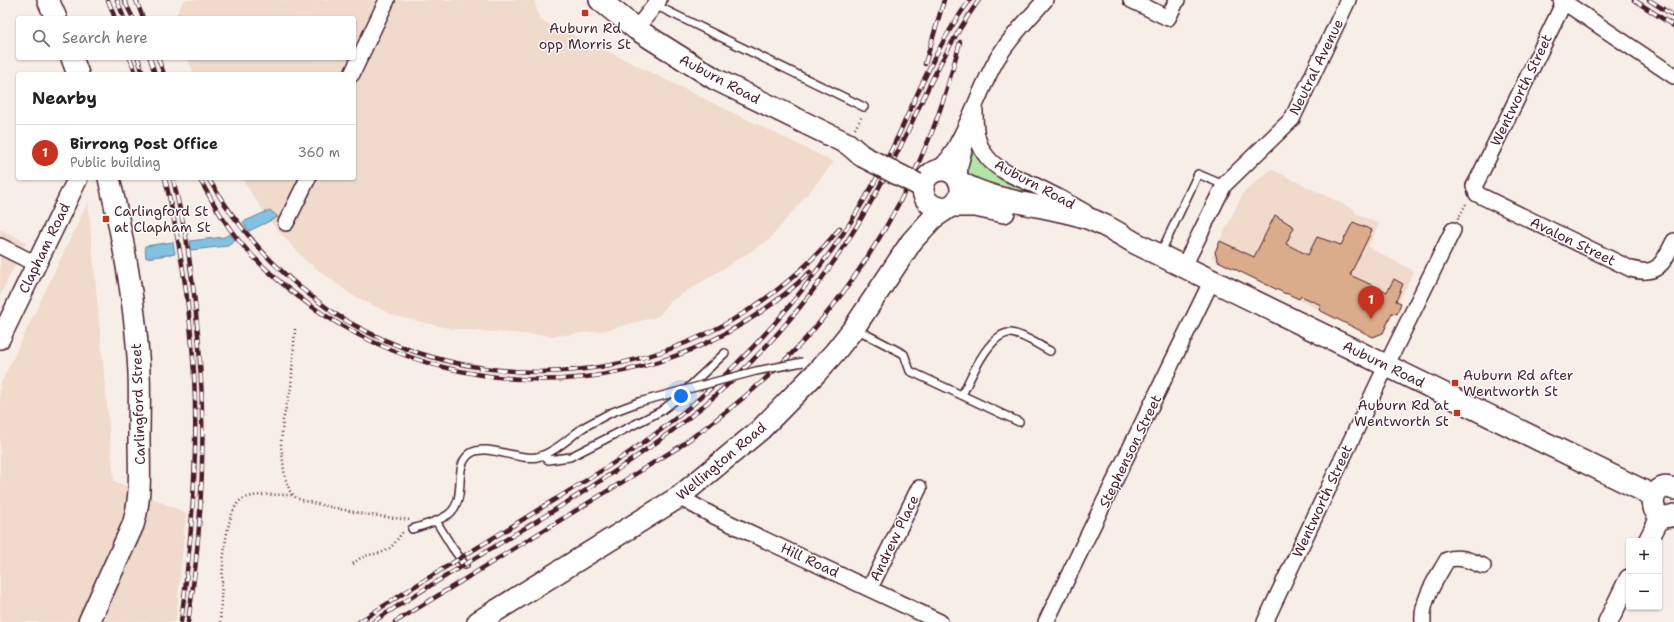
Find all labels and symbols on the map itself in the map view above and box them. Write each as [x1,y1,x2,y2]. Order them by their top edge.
marker: Auburn Rd opp Morris St [580,8,590,18]
street label: Neutral Avenue [1285,16,1347,118]
place label: Auburn Rd opp Morris St [539,19,631,53]
street label: Wentworth Street [1486,31,1556,149]
street label: Auburn Road [676,50,764,108]
street label: Auburn Road [991,155,1079,213]
street label: Clapham Road [14,200,74,296]
place label: Carlingford St at Clapham St [114,202,211,236]
street label: Avalon Street [1527,213,1619,269]
marker: Carlingford St at Clapham St [101,214,111,224]
pin: 1 [1358,286,1384,319]
street label: Auburn Road [1340,336,1428,392]
street label: Carlingford Street [127,343,149,465]
place label: Auburn Rd after Wentworth St [1463,366,1574,400]
marker: Auburn Rd after Wentworth St [1450,378,1460,388]
your location [671,386,691,406]
street label: Stephenson Street [1095,392,1165,510]
place label: Auburn Rd at Wentworth St [1354,396,1449,430]
marker: Auburn Rd at Wentworth St [1452,408,1462,418]
street label: Wellington Road [672,418,770,504]
street label: Wentworth Street [1288,442,1356,560]
street label: Andrew Place [865,492,923,584]
street label: Hill Road [778,539,842,581]

